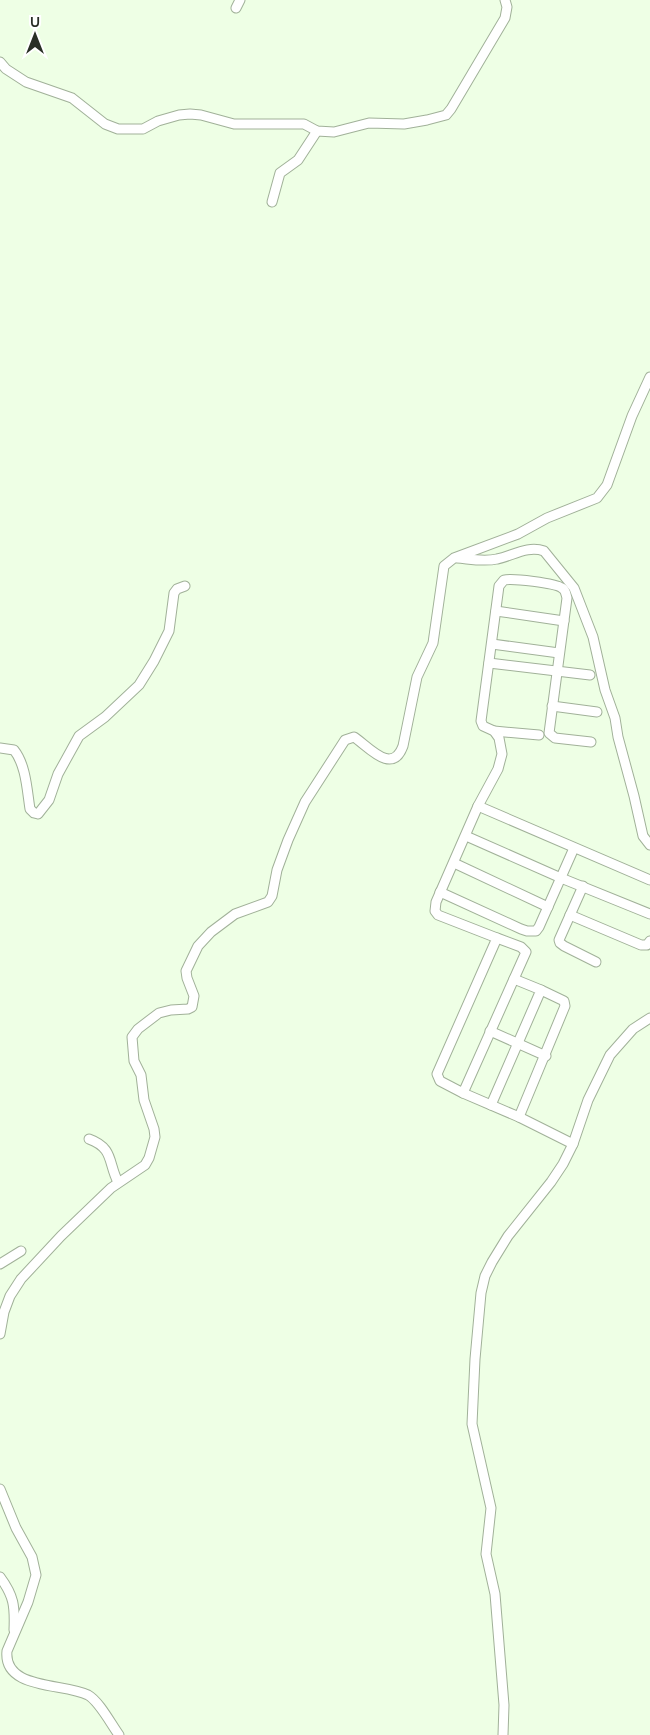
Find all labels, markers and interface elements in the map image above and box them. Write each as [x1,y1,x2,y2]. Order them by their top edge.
north arrow [10,10,60,60]
text: U [30,13,40,31]

